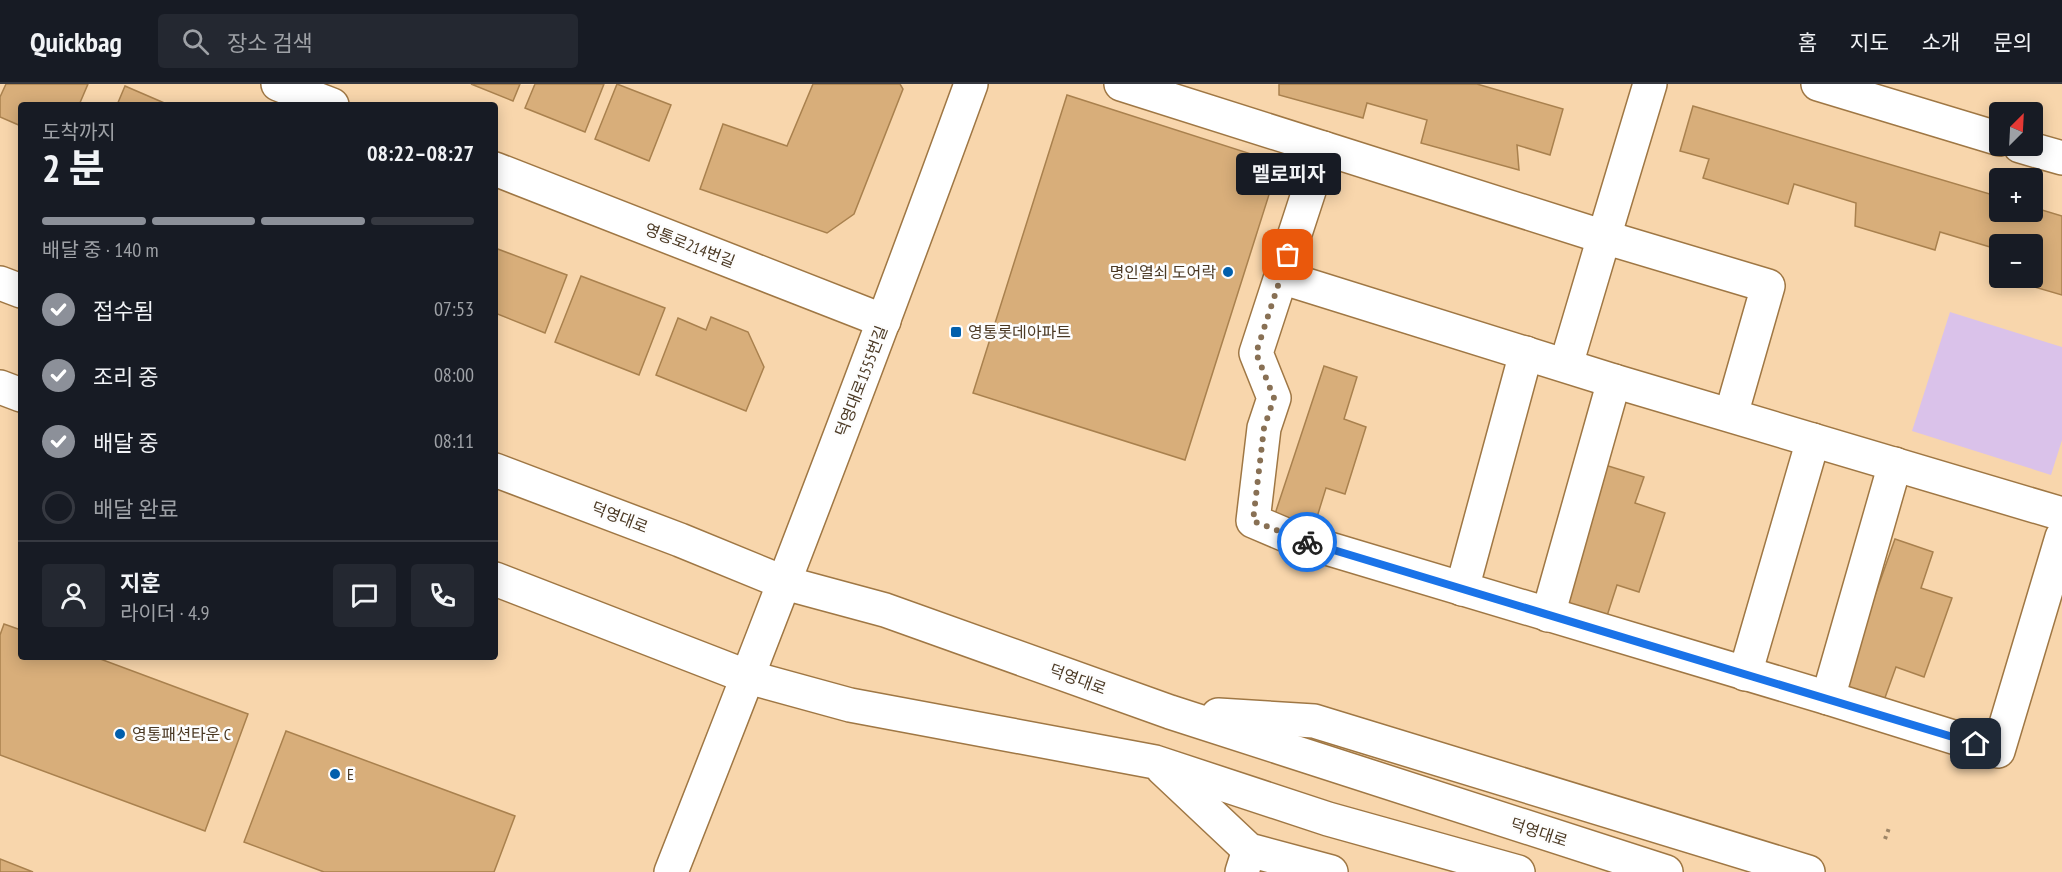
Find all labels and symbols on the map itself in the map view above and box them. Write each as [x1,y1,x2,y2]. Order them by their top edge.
north arrow [1989,102,2043,156]
callout: 멜로피자 [1236,153,1340,195]
street label: 영통로214번길 [642,219,738,271]
pin [1262,229,1313,280]
place label: 명인열쇠 도어락 [1110,262,1216,282]
marker: 명인열쇠 도어락 [1221,265,1235,279]
place label: 영통롯데아파트 [968,322,1071,342]
street label: 덕영대로1555번길 [831,323,891,439]
marker: 영통롯데아파트 [949,325,963,339]
street label: 덕영대로 [589,497,651,537]
courier [1277,512,1337,572]
street label: 덕영대로 [1047,660,1109,699]
pin [1950,718,2001,769]
place label: 영통패션타운 C [132,724,231,744]
marker: 영통패션타운 C [113,727,127,741]
place label: E [347,764,354,784]
marker: E [328,767,342,781]
street label: 덕영대로 [1508,813,1570,851]

